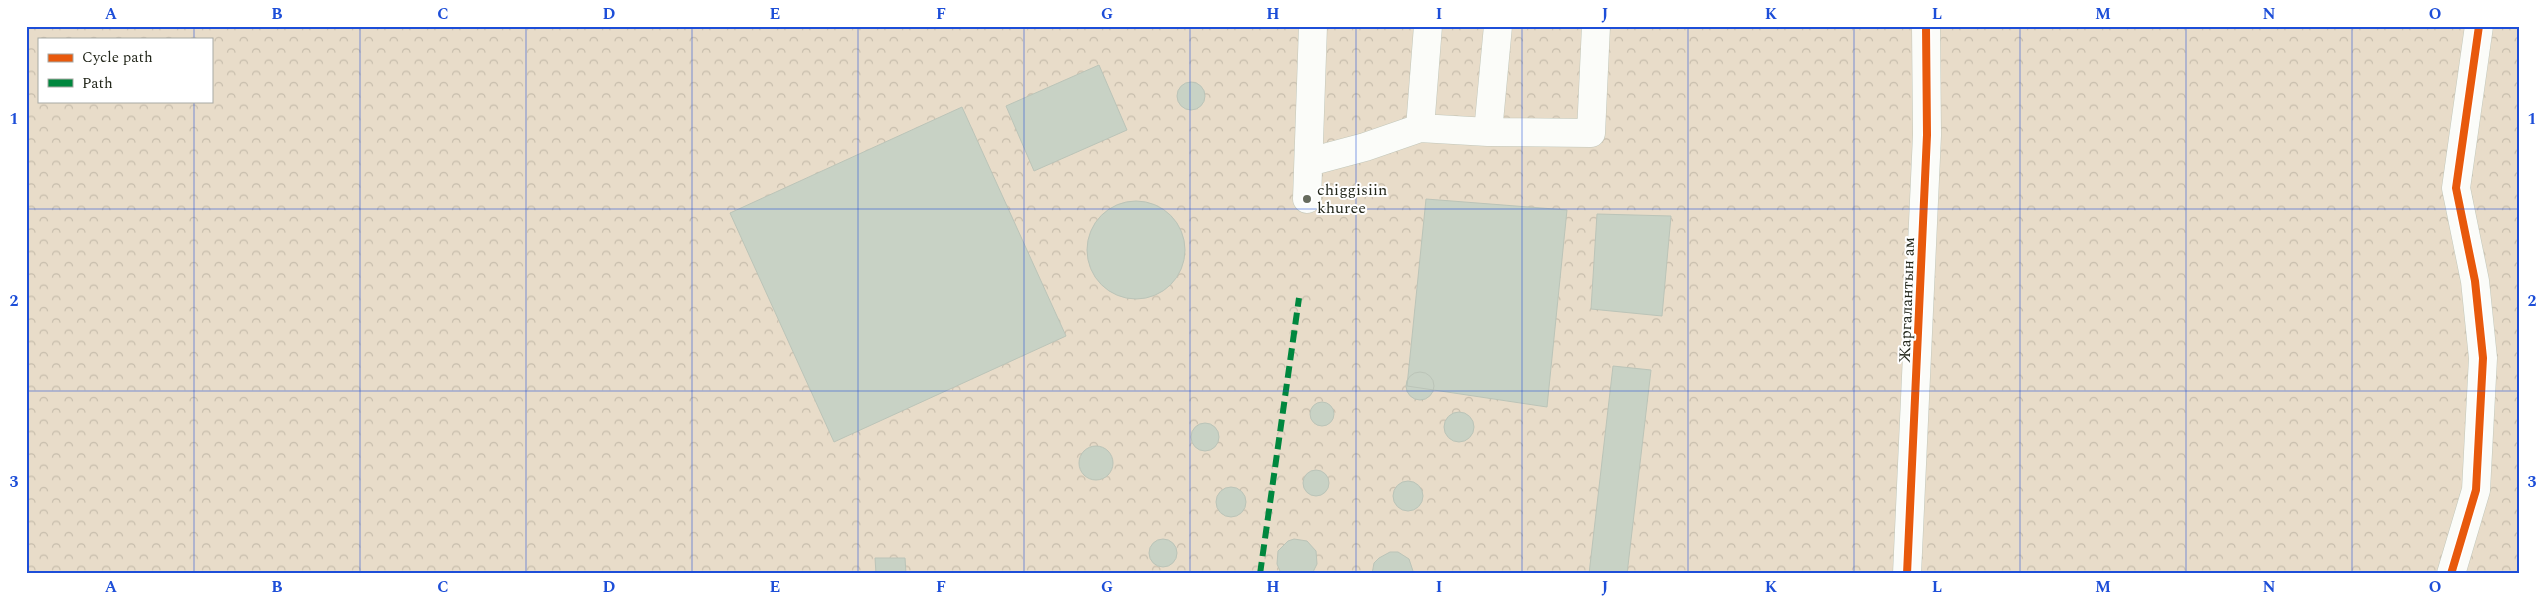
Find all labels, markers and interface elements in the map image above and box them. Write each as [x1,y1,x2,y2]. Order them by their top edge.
text: A [105,2,118,26]
text: B [271,2,283,26]
text: C [437,2,449,26]
text: D [603,2,616,26]
text: E [770,2,780,26]
text: F [936,2,946,26]
text: G [1101,2,1113,26]
text: H [1266,2,1280,26]
text: I [1436,2,1442,26]
text: J [1602,2,1609,26]
text: K [1765,2,1778,26]
text: L [1932,2,1942,26]
text: M [2095,2,2111,26]
text: N [2262,2,2276,26]
text: O [2429,2,2441,26]
legend [38,38,212,102]
text: Cycle path [82,46,153,69]
text: Path [82,72,113,95]
text: 1 [10,107,18,131]
text: 1 [2528,107,2536,131]
place label: chiggisiin khuree [1317,178,1387,220]
marker: chiggisiin khuree [1301,193,1313,205]
street label: Жаргалантын ам [1893,237,1921,363]
text: 2 [10,289,19,313]
text: 2 [2528,289,2537,313]
text: 3 [10,470,19,494]
text: 3 [2528,470,2537,494]
text: A [105,575,118,599]
text: B [271,575,283,599]
text: C [437,575,449,599]
text: D [603,575,616,599]
text: E [770,575,780,599]
text: F [936,575,946,599]
text: G [1101,575,1113,599]
text: H [1266,575,1280,599]
text: I [1436,575,1442,599]
text: J [1602,575,1609,599]
text: K [1765,575,1778,599]
text: L [1932,575,1942,599]
text: M [2095,575,2111,599]
text: N [2262,575,2276,599]
text: O [2429,575,2441,599]

